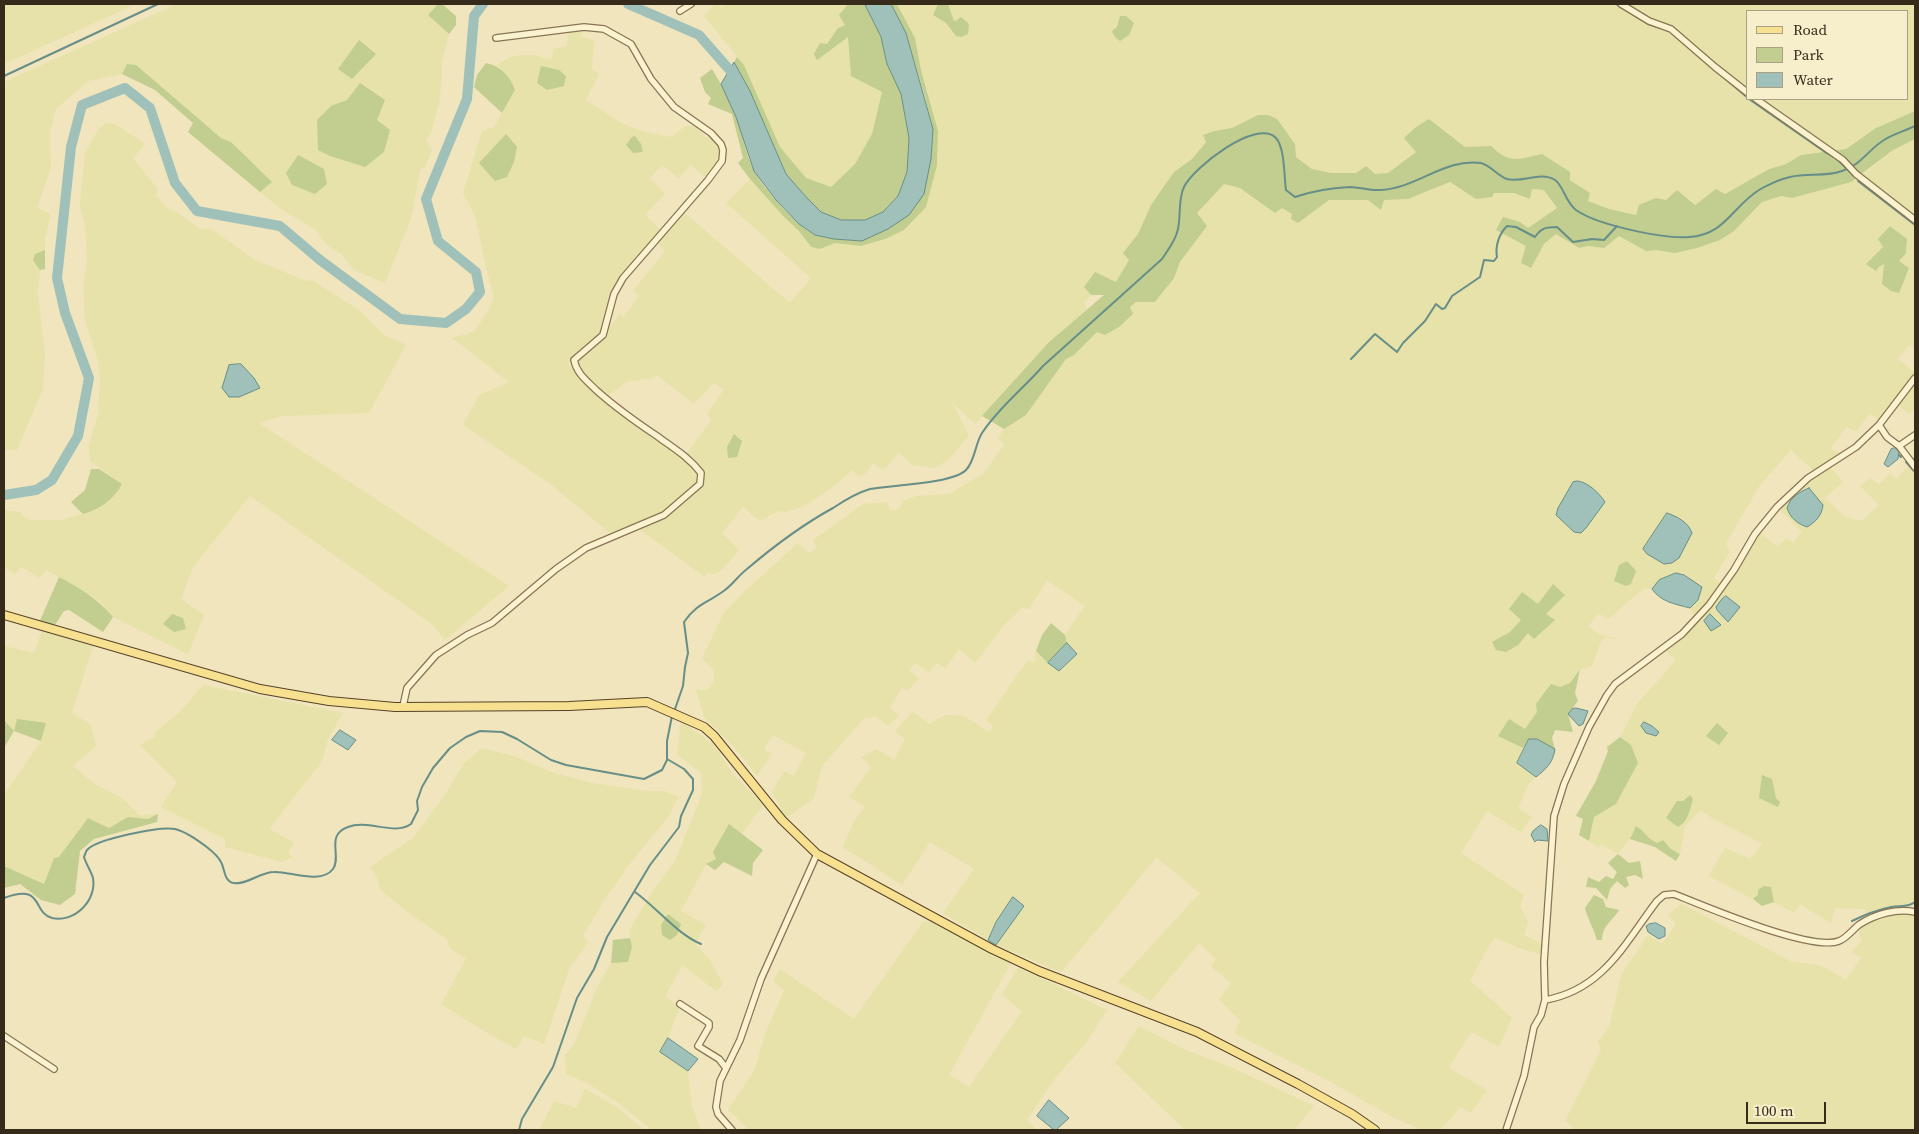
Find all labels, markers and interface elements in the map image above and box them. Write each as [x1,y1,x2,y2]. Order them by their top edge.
legend [1746,10,1909,100]
text: Road [1793,19,1827,40]
text: Park [1793,44,1824,65]
text: Water [1793,69,1833,90]
scale bar [1749,1092,1829,1124]
text: 100 m [1754,1100,1794,1121]

